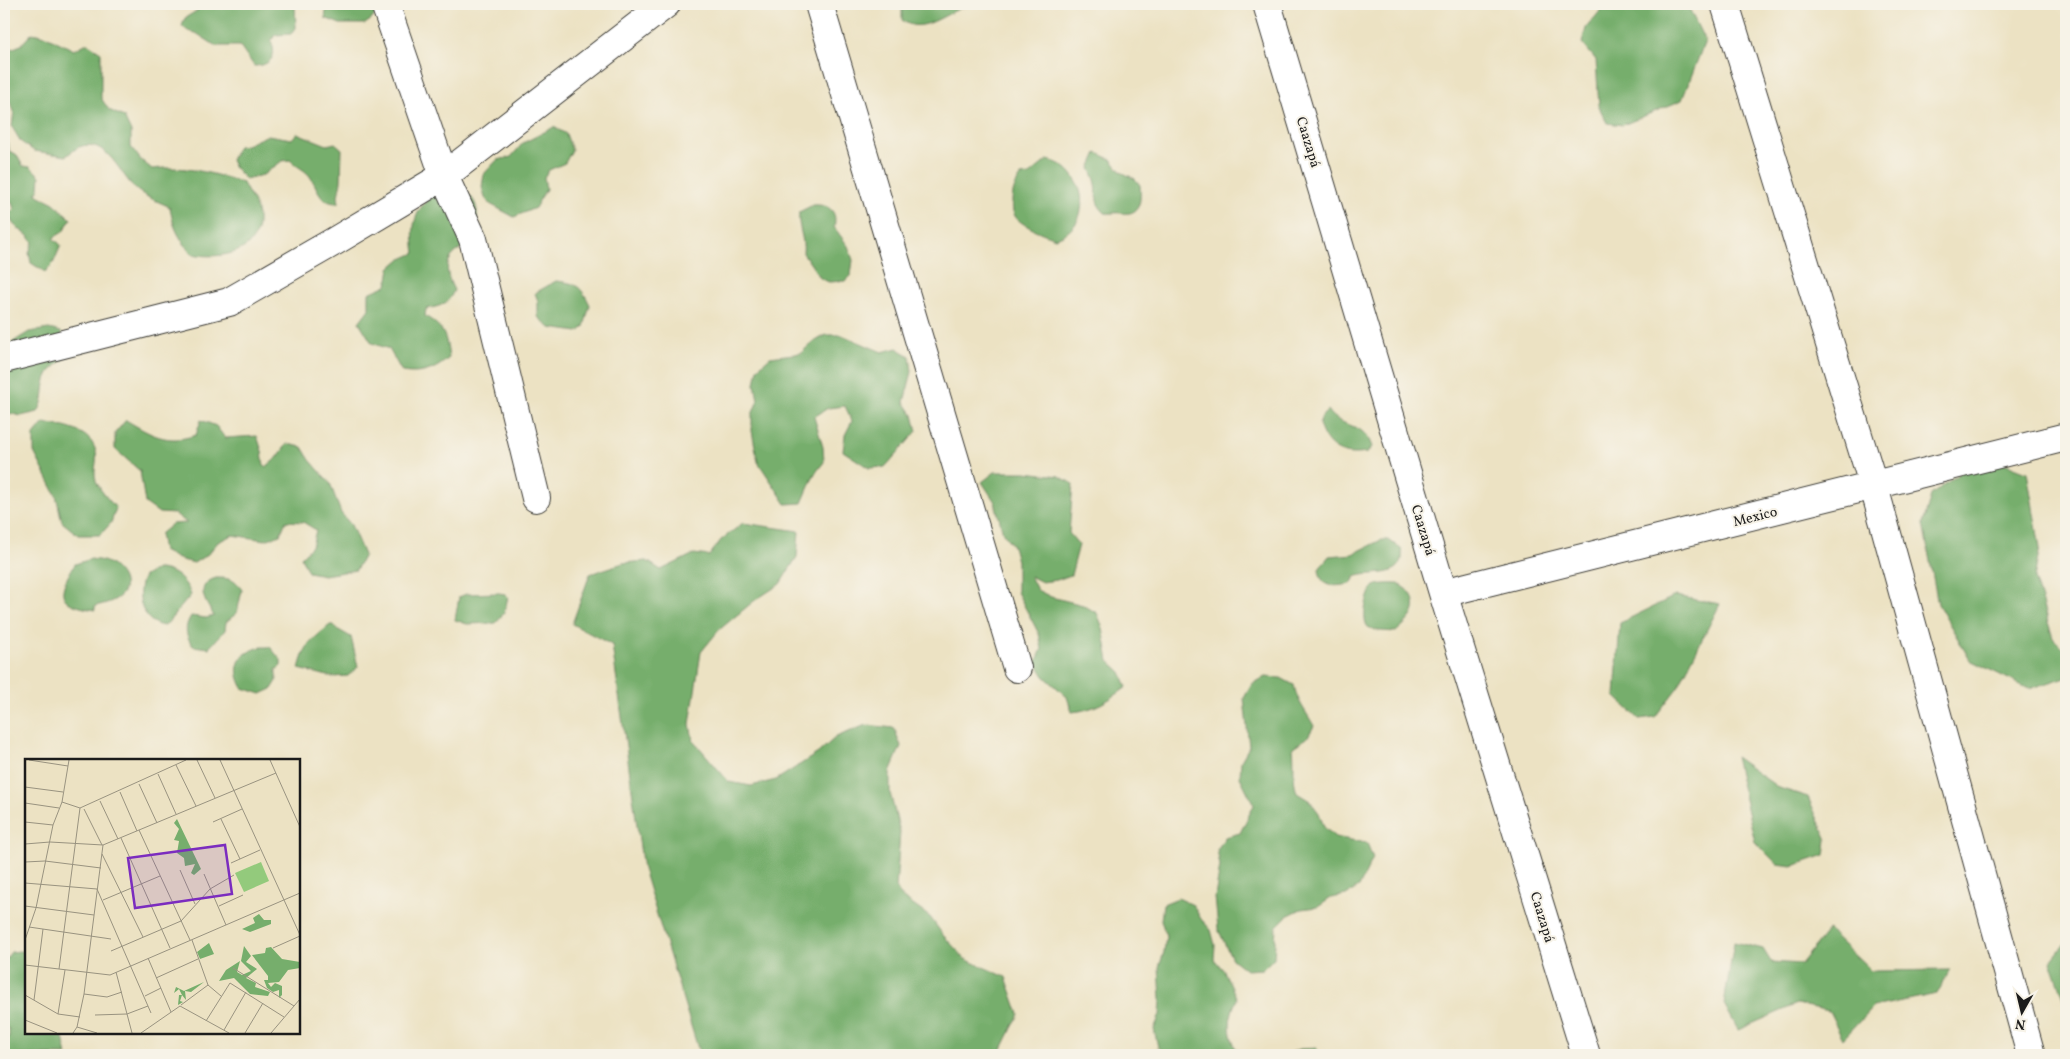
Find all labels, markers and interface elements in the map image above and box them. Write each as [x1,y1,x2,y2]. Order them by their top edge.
street label: Caazapá [1291,115,1324,170]
street label: Caazapá [1406,503,1439,558]
street label: Mexico [1731,503,1779,532]
inset map [25,759,300,1034]
street label: Caazapá [1525,890,1558,945]
north arrow [1998,986,2048,1036]
text: N [2014,1013,2027,1034]

